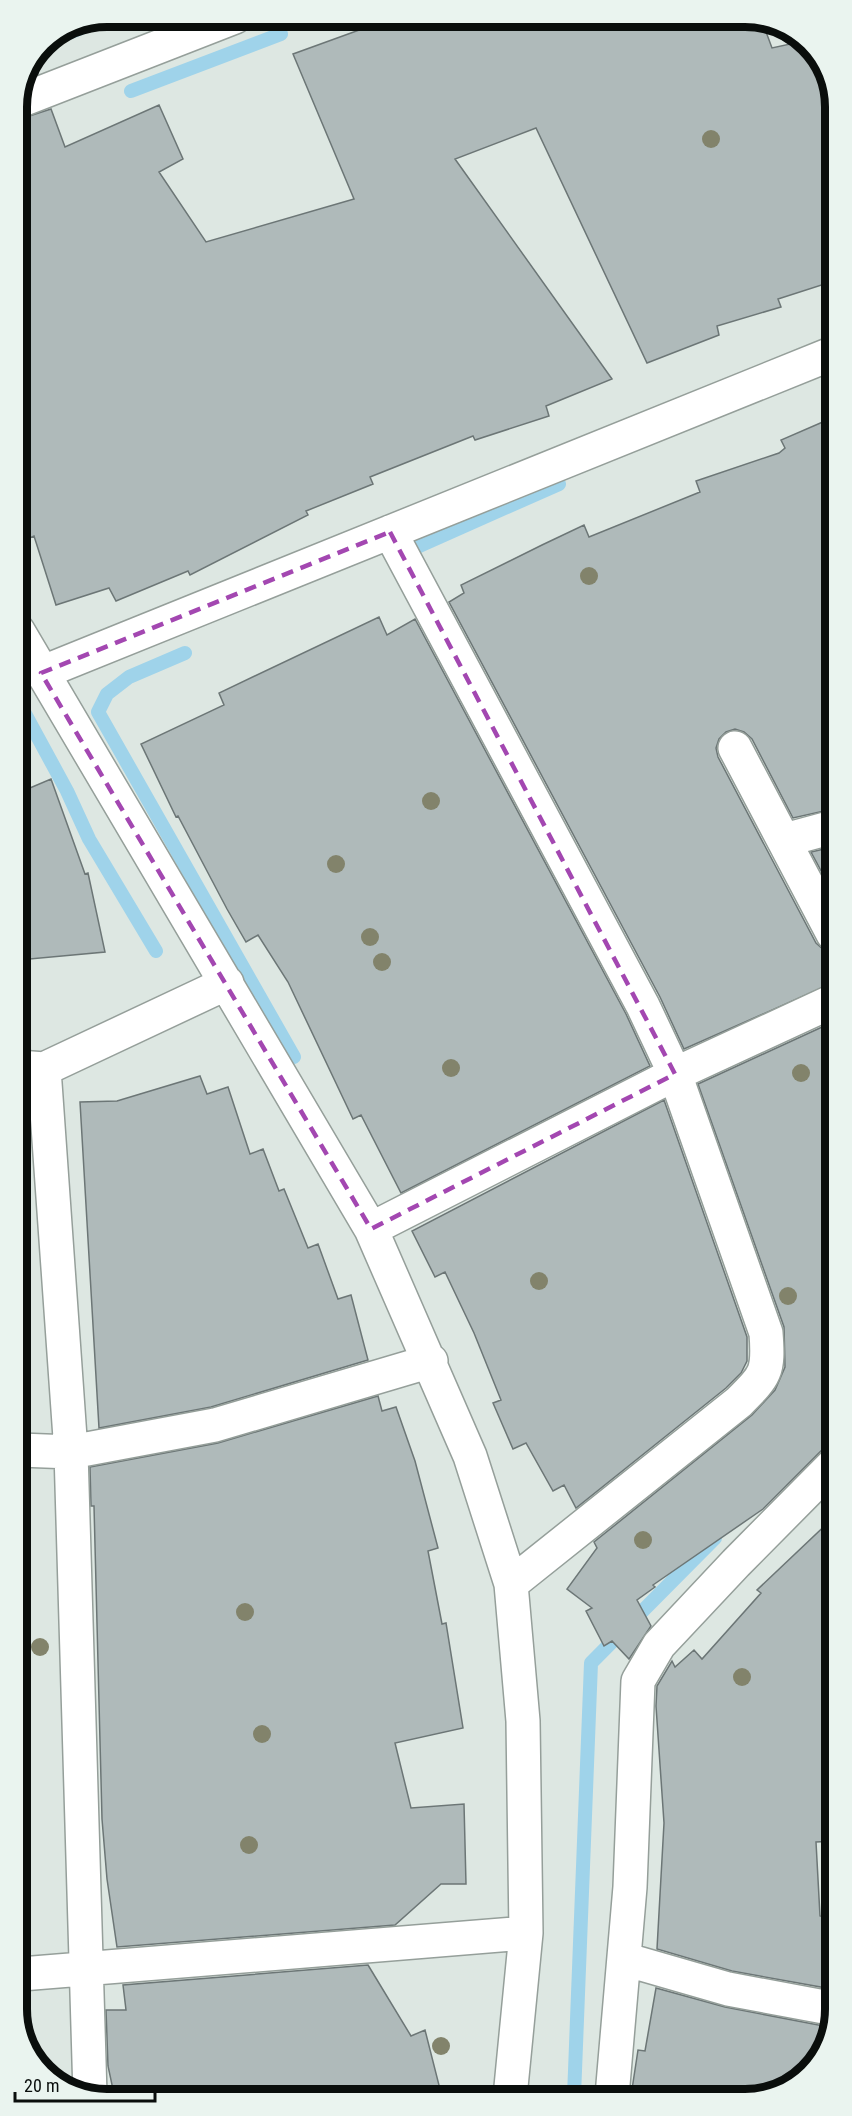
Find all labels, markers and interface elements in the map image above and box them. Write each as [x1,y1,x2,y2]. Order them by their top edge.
scale bar [15,2065,154,2103]
text: 20 m [24,2075,59,2096]

